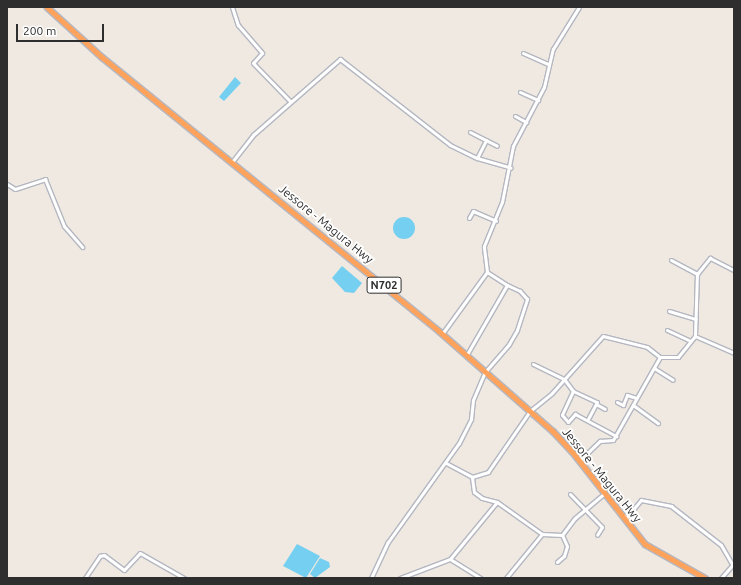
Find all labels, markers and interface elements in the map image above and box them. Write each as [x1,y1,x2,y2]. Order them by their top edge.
scale bar [18,16,106,42]
text: 200 m [23,24,56,37]
street label: Jessore - Magura Hwy [276,181,376,267]
road number: N702 [366,276,402,294]
street label: Jessore - Magura Hwy [559,425,645,525]

